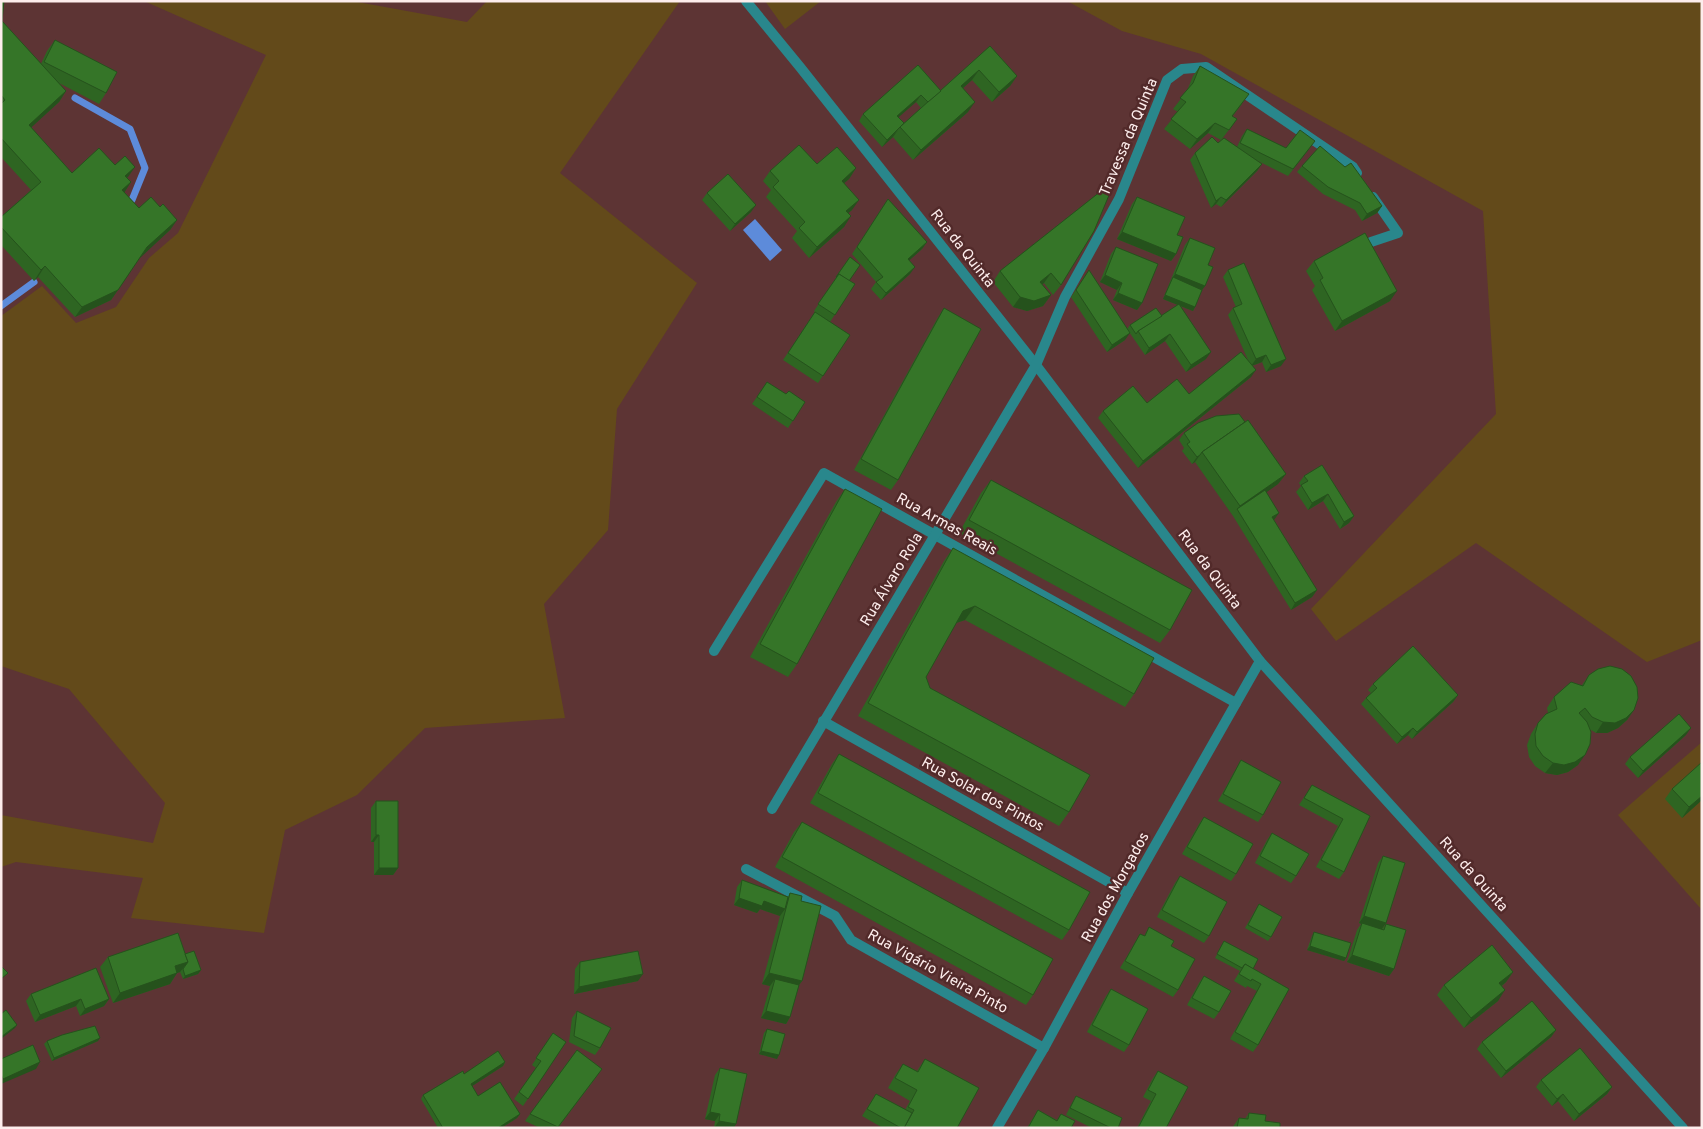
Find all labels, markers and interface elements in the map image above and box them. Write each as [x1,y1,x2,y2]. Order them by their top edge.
street label: Travessa da Quinta [1096,76,1163,199]
street label: Rua da Quinta [925,206,998,292]
street label: Rua Armas Reais [892,490,1000,561]
street label: Rua da Quinta [1173,526,1245,613]
street label: Rua Álvaro Rola [856,529,928,630]
street label: Rua Solar dos Pintos [917,754,1047,837]
street label: Rua dos Morgados [1078,829,1154,946]
street label: Rua da Quinta [1434,834,1512,916]
street label: Rua Vigário Vieira Pinto [864,926,1011,1019]

